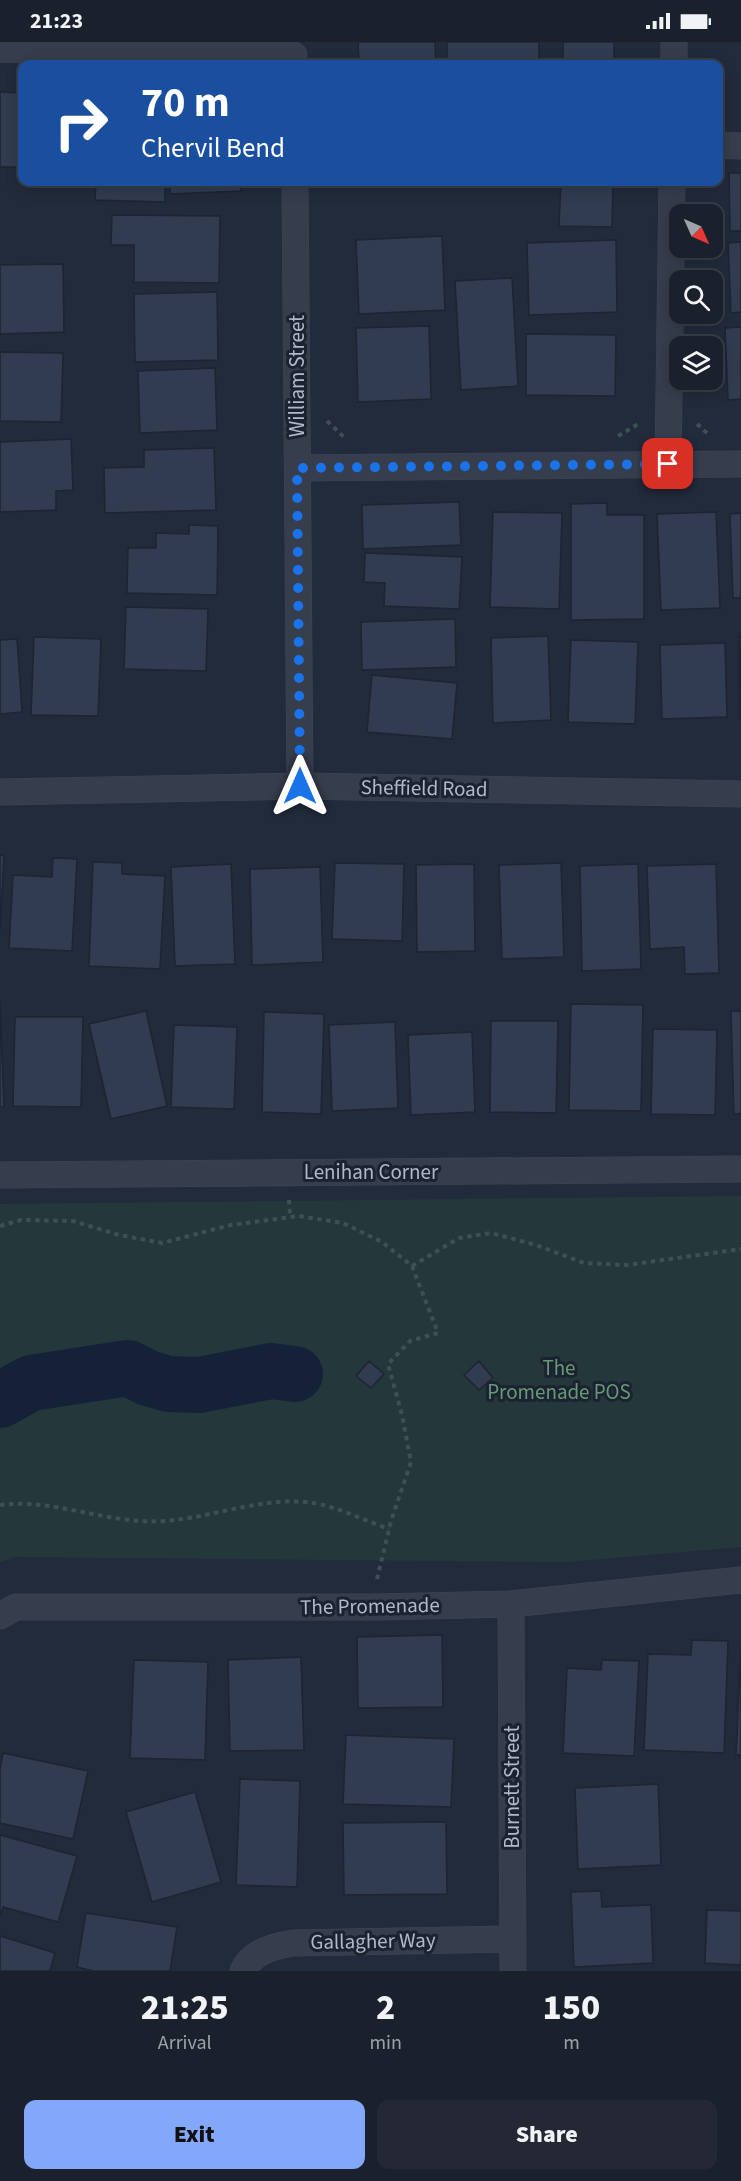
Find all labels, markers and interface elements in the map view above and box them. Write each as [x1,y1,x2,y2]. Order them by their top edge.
text: 21:23 [30,5,83,37]
text: 70 m [141,73,230,133]
icon: right [42,84,120,162]
text: Chervil Bend [141,129,285,168]
north arrow [669,204,723,258]
map controls [669,204,723,390]
button: search [669,270,723,324]
street label: William Street [282,315,312,437]
button: layers [669,336,723,390]
pin [642,438,693,489]
icon: arrive [651,447,684,480]
position arrow [268,754,332,818]
street label: Sheffield Road [360,772,488,804]
street label: Lenihan Corner [304,1157,439,1187]
park label: The Promenade POS [487,1353,631,1407]
street label: The Promenade [300,1590,440,1622]
street label: Burnett Street [497,1725,527,1849]
street label: Gallagher Way [310,1925,436,1957]
text: 21:25 [141,1982,229,2033]
text: 2 [376,1982,395,2033]
text: 150 [543,1982,600,2033]
text: Arrival [158,2029,212,2057]
text: min [369,2029,402,2057]
text: m [563,2029,580,2057]
button: Exit [24,2100,365,2169]
button: Share [377,2100,717,2169]

